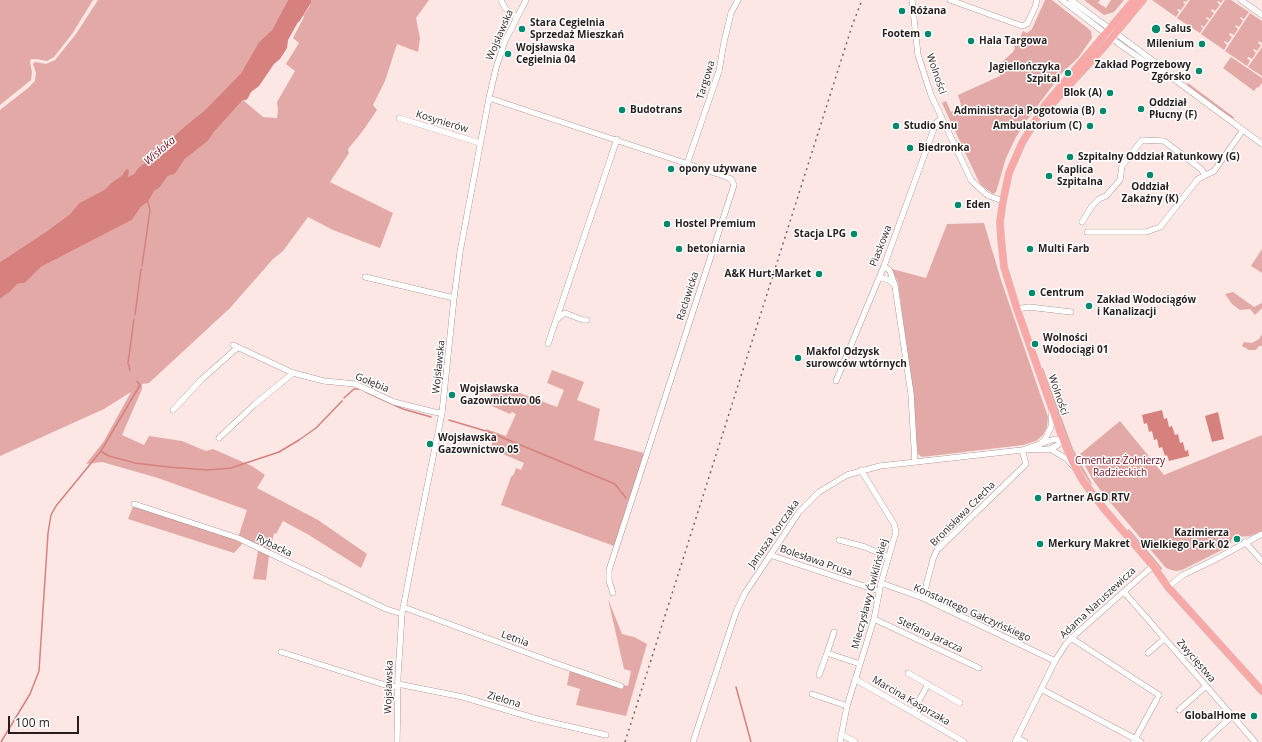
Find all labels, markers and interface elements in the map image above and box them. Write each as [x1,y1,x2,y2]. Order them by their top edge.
place label: Różana [910,5,946,17]
marker: Różana [897,6,907,16]
street label: Wojsławska [484,8,516,62]
place label: Stara Cegielnia Sprzedaż Mieszkań [530,17,624,40]
marker: Salus [1150,23,1162,35]
place label: Salus [1165,23,1191,35]
marker: Stara Cegielnia Sprzedaż Mieszkań [517,24,527,34]
place label: Footem [882,28,920,40]
marker: Footem [923,29,933,39]
place label: Hala Targowa [979,35,1047,47]
marker: Hala Targowa [966,36,976,46]
place label: Milenium [1147,38,1194,50]
marker: Milenium [1197,39,1207,49]
place label: Wojsławska Cegielnia 04 [516,42,576,66]
marker: Wojsławska Cegielnia 04 [503,49,513,59]
street label: Wolności [923,52,949,96]
street label: Targowa [694,59,718,101]
place label: Zakład Pogrzebowy Zgórsko [1095,59,1191,82]
place label: Jagiellończyka Szpital [989,61,1060,84]
marker: Zakład Pogrzebowy Zgórsko [1194,66,1204,76]
marker: Jagiellończyka Szpital [1063,68,1073,78]
place label: Blok (A) [1064,87,1102,99]
marker: Blok (A) [1105,88,1115,98]
place label: Oddział Płucny (F) [1149,97,1197,120]
place label: Budotrans [630,104,682,116]
marker: Oddział Płucny (F) [1136,104,1146,114]
marker: Budotrans [617,105,627,115]
place label: Administracja Pogotowia (B) [954,105,1095,117]
marker: Administracja Pogotowia (B) [1098,106,1108,116]
street label: Kosynierów [414,108,470,136]
place label: Studio Snu [904,120,957,132]
place label: Ambulatorium (C) [993,120,1082,132]
marker: Studio Snu [891,121,901,131]
marker: Ambulatorium (C) [1085,121,1095,131]
water label: Wisłoka [141,134,179,168]
place label: Biedronka [918,142,970,154]
marker: Biedronka [905,143,915,153]
place label: Szpitalny Oddział Ratunkowy (G) [1078,151,1240,163]
marker: Szpitalny Oddział Ratunkowy (G) [1065,152,1075,162]
place label: opony używane [679,163,757,175]
marker: opony używane [666,164,676,174]
place label: Kaplica Szpitalna [1057,164,1103,188]
marker: Oddział Zakaźny (K) [1145,170,1155,180]
marker: Kaplica Szpitalna [1044,171,1054,181]
place label: Oddział Zakaźny (K) [1121,181,1179,204]
place label: Eden [966,199,990,211]
marker: Eden [953,200,963,210]
place label: Hostel Premium [675,218,756,230]
marker: Hostel Premium [662,219,672,229]
street label: Piaskowa [868,224,894,268]
place label: Stacja LPG [794,228,846,240]
marker: Stacja LPG [849,229,859,239]
place label: betoniarnia [687,243,746,255]
place label: Multi Farb [1038,243,1089,255]
marker: betoniarnia [674,244,684,254]
marker: Multi Farb [1025,244,1035,254]
place label: A&K Hurt-Market [725,268,811,280]
marker: A&K Hurt-Market [814,269,824,279]
street label: Racławicka [674,270,702,322]
place label: Centrum [1040,287,1084,299]
marker: Centrum [1027,288,1037,298]
place label: Zakład Wodociągów i Kanalizacji [1097,294,1196,318]
marker: Zakład Wodociągów i Kanalizacji [1084,301,1094,311]
place label: Wolności Wodociągi 01 [1043,332,1108,356]
marker: Wolności Wodociągi 01 [1030,339,1040,349]
street label: Wojsławska [430,340,448,394]
place label: Makfol Odzysk surowców wtórnych [806,346,907,370]
marker: Makfol Odzysk surowców wtórnych [793,353,803,363]
street label: Gołębia [353,371,391,395]
street label: Wolności [1045,373,1071,417]
place label: Wojsławska Gazownictwo 06 [460,383,541,406]
marker: Wojsławska Gazownictwo 06 [447,390,457,400]
place label: Wojsławska Gazownictwo 05 [438,432,519,456]
marker: Wojsławska Gazownictwo 05 [425,439,435,449]
park label: Cmentarz Żołnierzy Radzieckich [1075,455,1165,478]
street label: Bronisława Czecha [928,479,998,549]
place label: Partner AGD RTV [1046,492,1130,504]
marker: Partner AGD RTV [1033,493,1043,503]
street label: Janusza Korczaka [746,498,802,570]
place label: Kazimierza Wielkiego Park 02 [1141,527,1229,550]
street label: Rybacka [254,532,294,560]
marker: Kazimierza Wielkiego Park 02 [1232,534,1242,544]
street label: Mieczysławy Ćwiklińskiej [850,538,890,650]
place label: Merkury Makret [1048,538,1130,550]
marker: Merkury Makret [1035,539,1045,549]
street label: Bolesława Prusa [778,543,854,579]
street label: Adama Naruszewicza [1058,565,1138,641]
street label: Konstantego Gałczyńskiego [912,582,1032,644]
street label: Stefana Jaracza [895,615,965,655]
street label: Letnia [500,628,530,650]
street label: Zwycięstwa [1174,637,1218,685]
street label: Wojsławska [382,660,396,714]
street label: Marcina Kasprzaka [870,674,952,728]
street label: Zielona [486,690,522,710]
scale bar [10,708,81,734]
place label: GlobalHome [1185,710,1246,722]
marker: GlobalHome [1249,711,1259,721]
text: 100 m [15,714,50,731]

